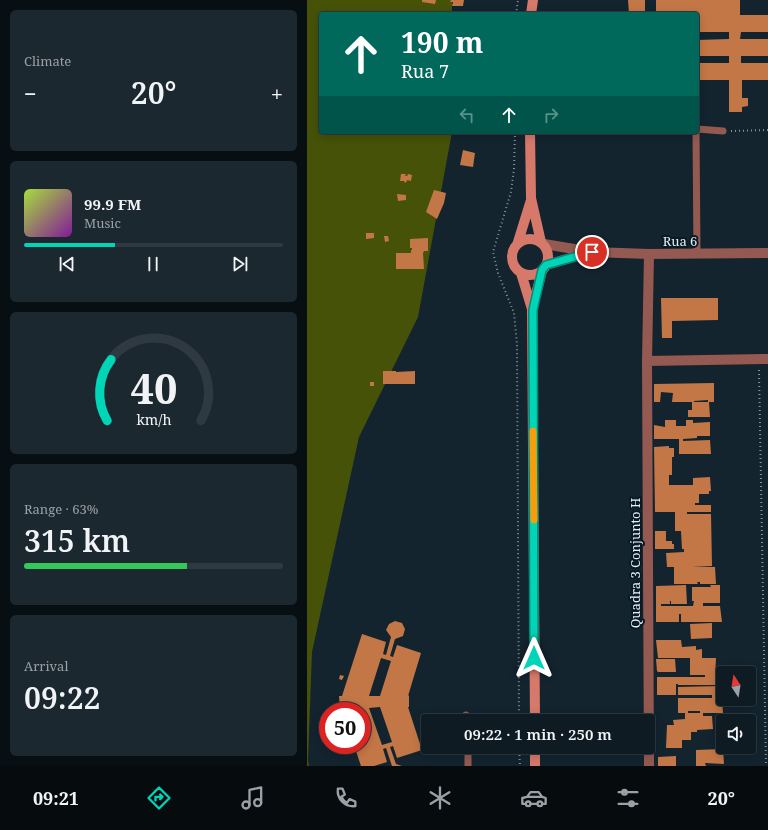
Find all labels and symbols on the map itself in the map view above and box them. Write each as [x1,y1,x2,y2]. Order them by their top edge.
street label: Rua 6 [663,232,697,250]
pin [575,235,609,269]
street label: Quadra 3 Conjunto H [626,498,644,628]
position arrow [513,637,555,679]
north arrow [716,666,756,706]
speed limit sign: 50 [319,702,371,754]

